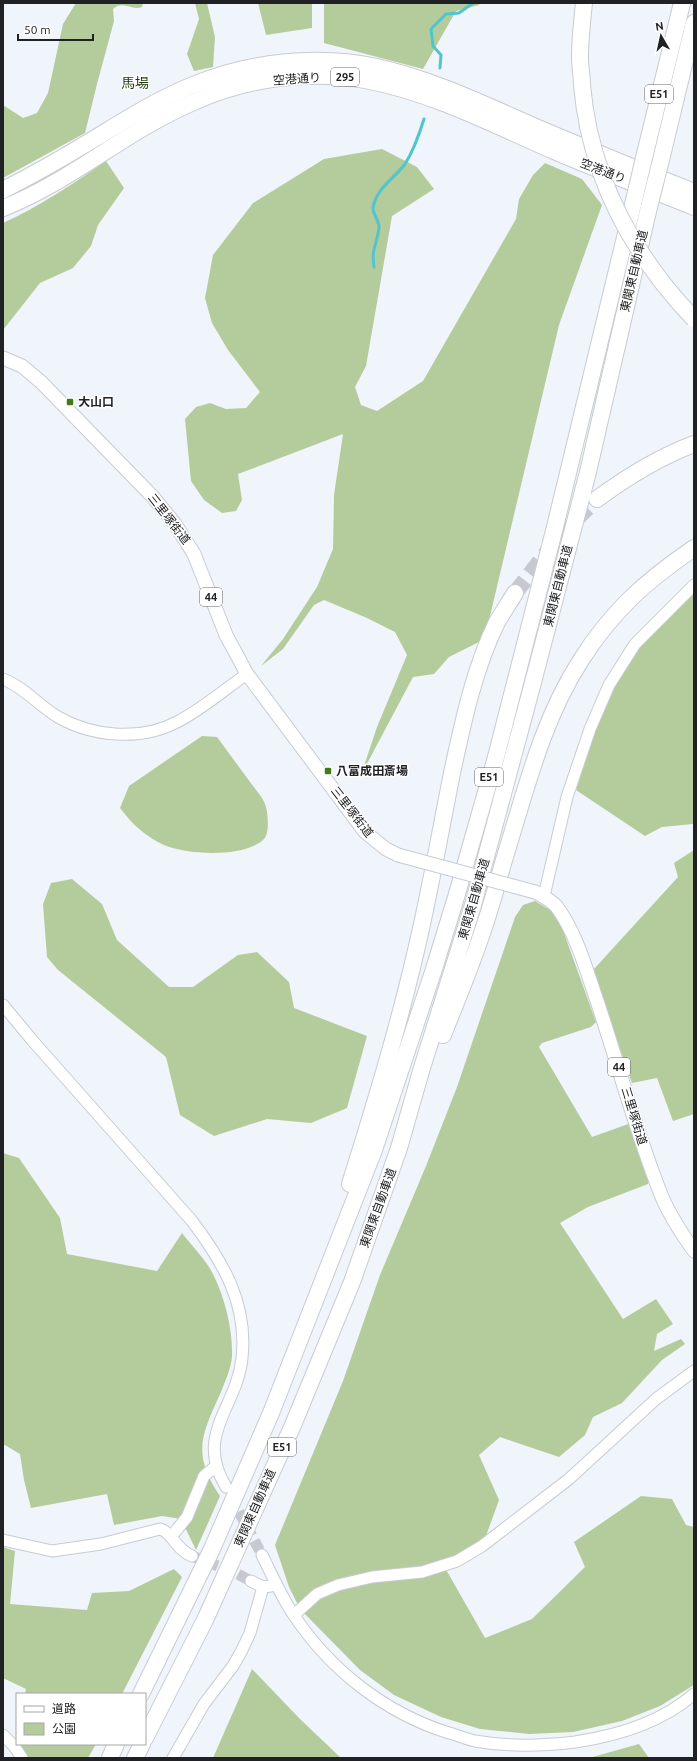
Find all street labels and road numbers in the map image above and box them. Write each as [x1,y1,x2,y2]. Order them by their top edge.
road number: 295 [331,68,359,86]
street label: 空港通り [273,70,321,87]
road number: E51 [645,85,673,103]
street label: 空港通り [578,156,628,185]
street label: 東関東自動車道 [618,228,649,313]
street label: 三里塚街道 [146,491,193,546]
street label: 東関東自動車道 [541,544,574,628]
road number: 44 [200,588,222,606]
road number: E51 [475,768,503,786]
street label: 三里塚街道 [329,784,376,839]
street label: 東関東自動車道 [456,857,491,941]
road number: 44 [608,1058,630,1076]
street label: 三里塚街道 [619,1085,649,1146]
street label: 東関東自動車道 [357,1166,398,1250]
road number: E51 [268,1438,296,1456]
street label: 東関東自動車道 [232,1467,278,1549]

